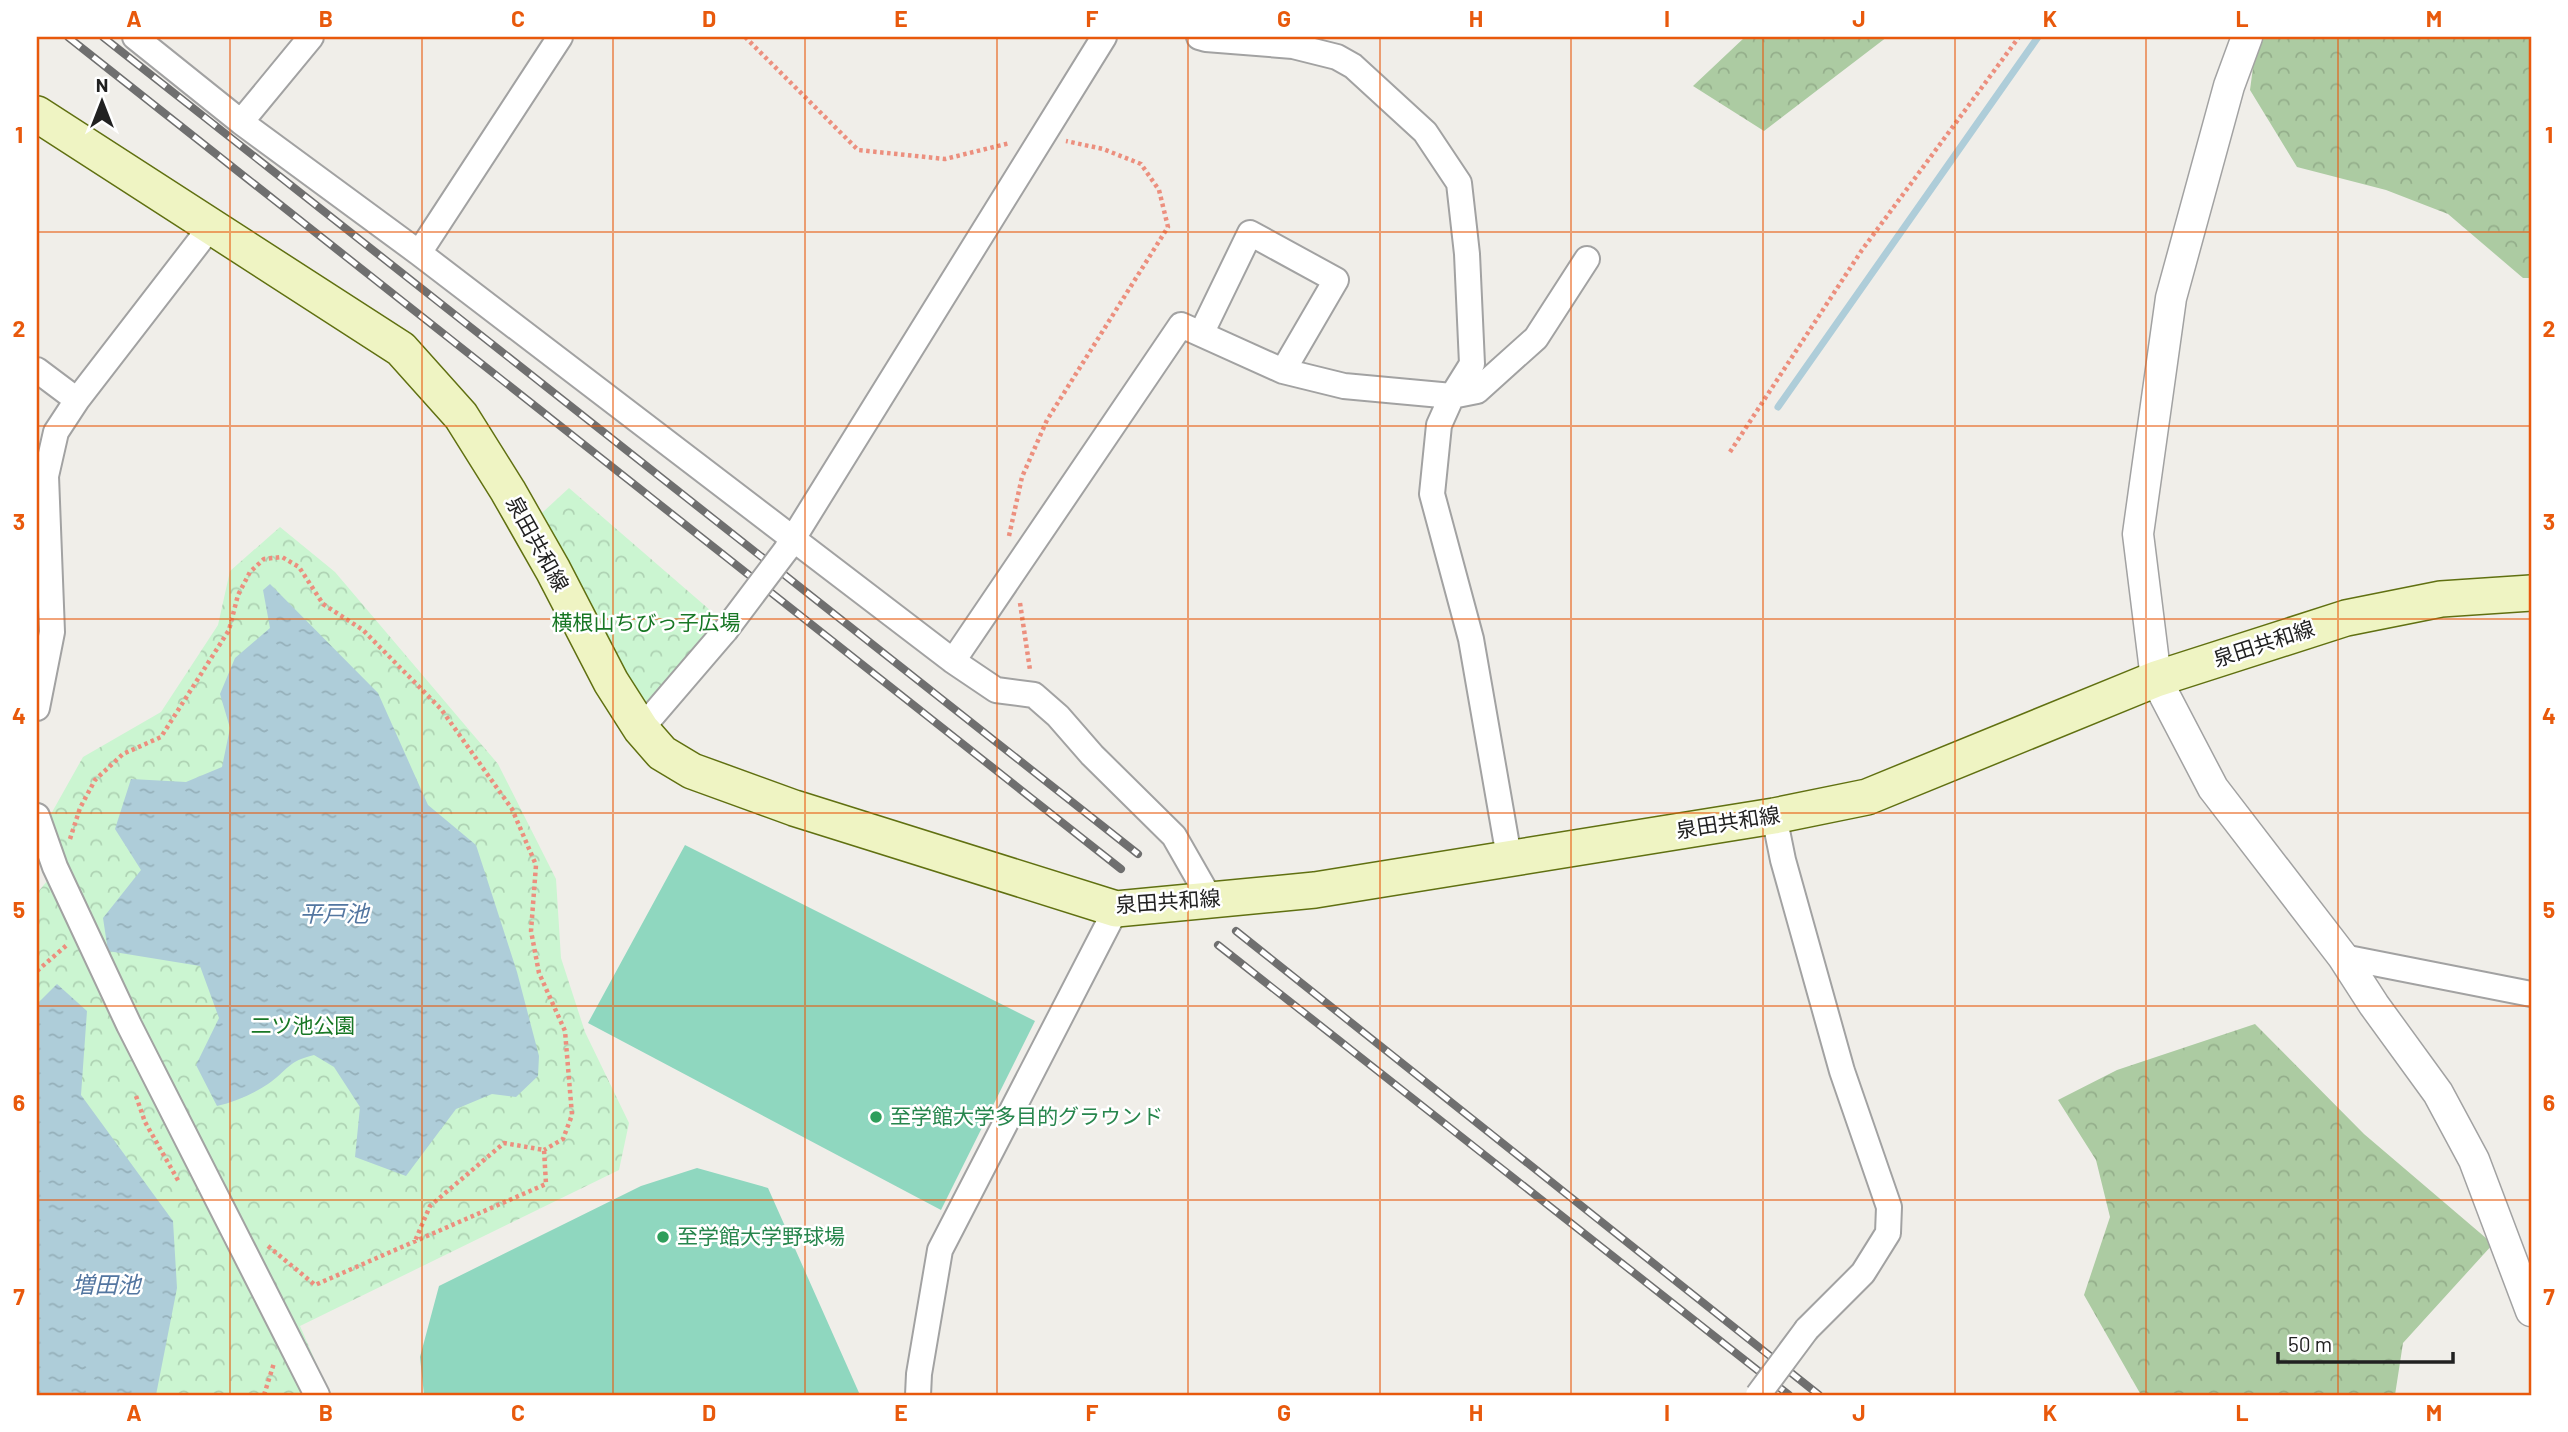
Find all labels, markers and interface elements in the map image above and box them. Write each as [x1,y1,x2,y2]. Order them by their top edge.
text: A [126,4,142,32]
text: B [319,4,333,32]
text: C [511,4,525,32]
text: D [702,4,716,32]
text: E [894,4,908,32]
text: F [1086,4,1099,32]
text: G [1277,4,1291,32]
text: H [1469,4,1483,32]
text: I [1664,4,1670,32]
text: J [1852,4,1866,32]
text: K [2043,4,2057,32]
text: L [2235,4,2249,32]
text: M [2426,4,2442,32]
north arrow [66,66,136,136]
text: N [96,73,108,96]
text: 1 [15,120,23,148]
text: 1 [2545,120,2553,148]
text: 2 [13,314,25,342]
text: 2 [2543,314,2555,342]
street label: 泉田共和線 [502,491,575,595]
text: 3 [13,507,25,535]
text: 3 [2543,507,2555,535]
park label: 横根山ちびっ子広場 [552,609,741,634]
street label: 泉田共和線 [2210,614,2317,671]
text: 4 [12,701,26,729]
text: 4 [2542,701,2556,729]
street label: 泉田共和線 [1674,801,1782,842]
street label: 泉田共和線 [1115,884,1221,917]
text: 5 [13,895,25,923]
text: 5 [2543,895,2555,923]
water label: 平戸池 [300,899,371,927]
park label: 二ツ池公園 [251,1012,356,1037]
text: 6 [13,1088,25,1116]
text: 6 [2543,1088,2555,1116]
place label: 至学館大学多目的グラウンド [890,1103,1163,1128]
marker: 至学館大学多目的グラウンド [868,1109,884,1125]
place label: 至学館大学野球場 [677,1223,845,1248]
marker: 至学館大学野球場 [655,1229,671,1245]
water label: 増田池 [72,1270,143,1298]
text: 7 [13,1282,25,1310]
text: 7 [2543,1282,2555,1310]
scale bar [2278,1320,2452,1364]
text: 50 m [2288,1331,2332,1356]
text: A [126,1398,142,1426]
text: B [319,1398,333,1426]
text: C [511,1398,525,1426]
text: D [702,1398,716,1426]
text: E [894,1398,908,1426]
text: F [1086,1398,1099,1426]
text: G [1277,1398,1291,1426]
text: H [1469,1398,1483,1426]
text: I [1664,1398,1670,1426]
text: J [1852,1398,1866,1426]
text: K [2043,1398,2057,1426]
text: L [2235,1398,2249,1426]
text: M [2426,1398,2442,1426]

